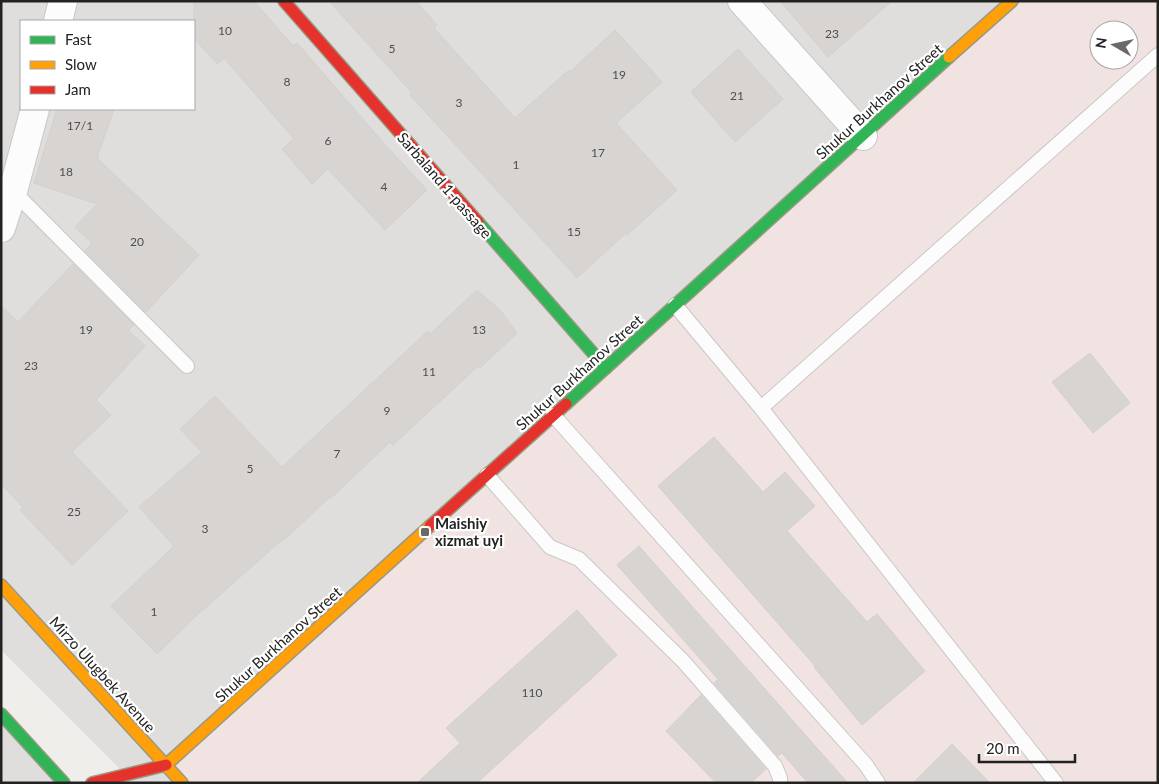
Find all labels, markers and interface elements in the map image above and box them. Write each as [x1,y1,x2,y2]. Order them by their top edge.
legend [20,20,195,110]
north arrow [1089,20,1139,70]
house number: 10 [218,23,232,38]
house number: 23 [825,26,839,41]
text: Fast [65,30,92,48]
text: N [1091,36,1110,50]
street label: Shukur Burkhanov Street [812,39,946,163]
house number: 5 [389,41,396,56]
text: Slow [65,55,97,73]
house number: 19 [612,67,626,82]
house number: 8 [284,74,291,89]
text: Jam [65,80,91,98]
house number: 21 [730,88,744,103]
house number: 3 [456,95,463,110]
house number: 17/1 [67,118,93,133]
street label: Sarbaland 1-passage [394,128,496,242]
house number: 6 [325,133,332,148]
house number: 17 [591,145,605,160]
house number: 1 [513,157,520,172]
house number: 18 [59,164,73,179]
house number: 4 [381,179,388,194]
house number: 15 [567,224,581,239]
house number: 20 [130,234,144,249]
street label: Shukur Burkhanov Street [512,310,646,434]
house number: 19 [79,322,93,337]
house number: 13 [472,322,486,337]
house number: 23 [24,358,38,373]
house number: 11 [422,364,436,379]
house number: 9 [384,403,391,418]
house number: 7 [334,446,341,461]
house number: 5 [247,461,254,476]
house number: 25 [67,504,81,519]
place label: Maishiy xizmat uyi [435,514,503,549]
house number: 3 [202,521,209,536]
marker: Maishiy xizmat uyi [419,526,431,538]
street label: Shukur Burkhanov Street [211,582,345,706]
house number: 1 [151,604,158,619]
street label: Mirzo Ulugbek Avenue [46,612,160,736]
house number: 110 [522,685,542,700]
scale bar [979,732,1075,764]
text: 20 m [986,739,1020,757]

